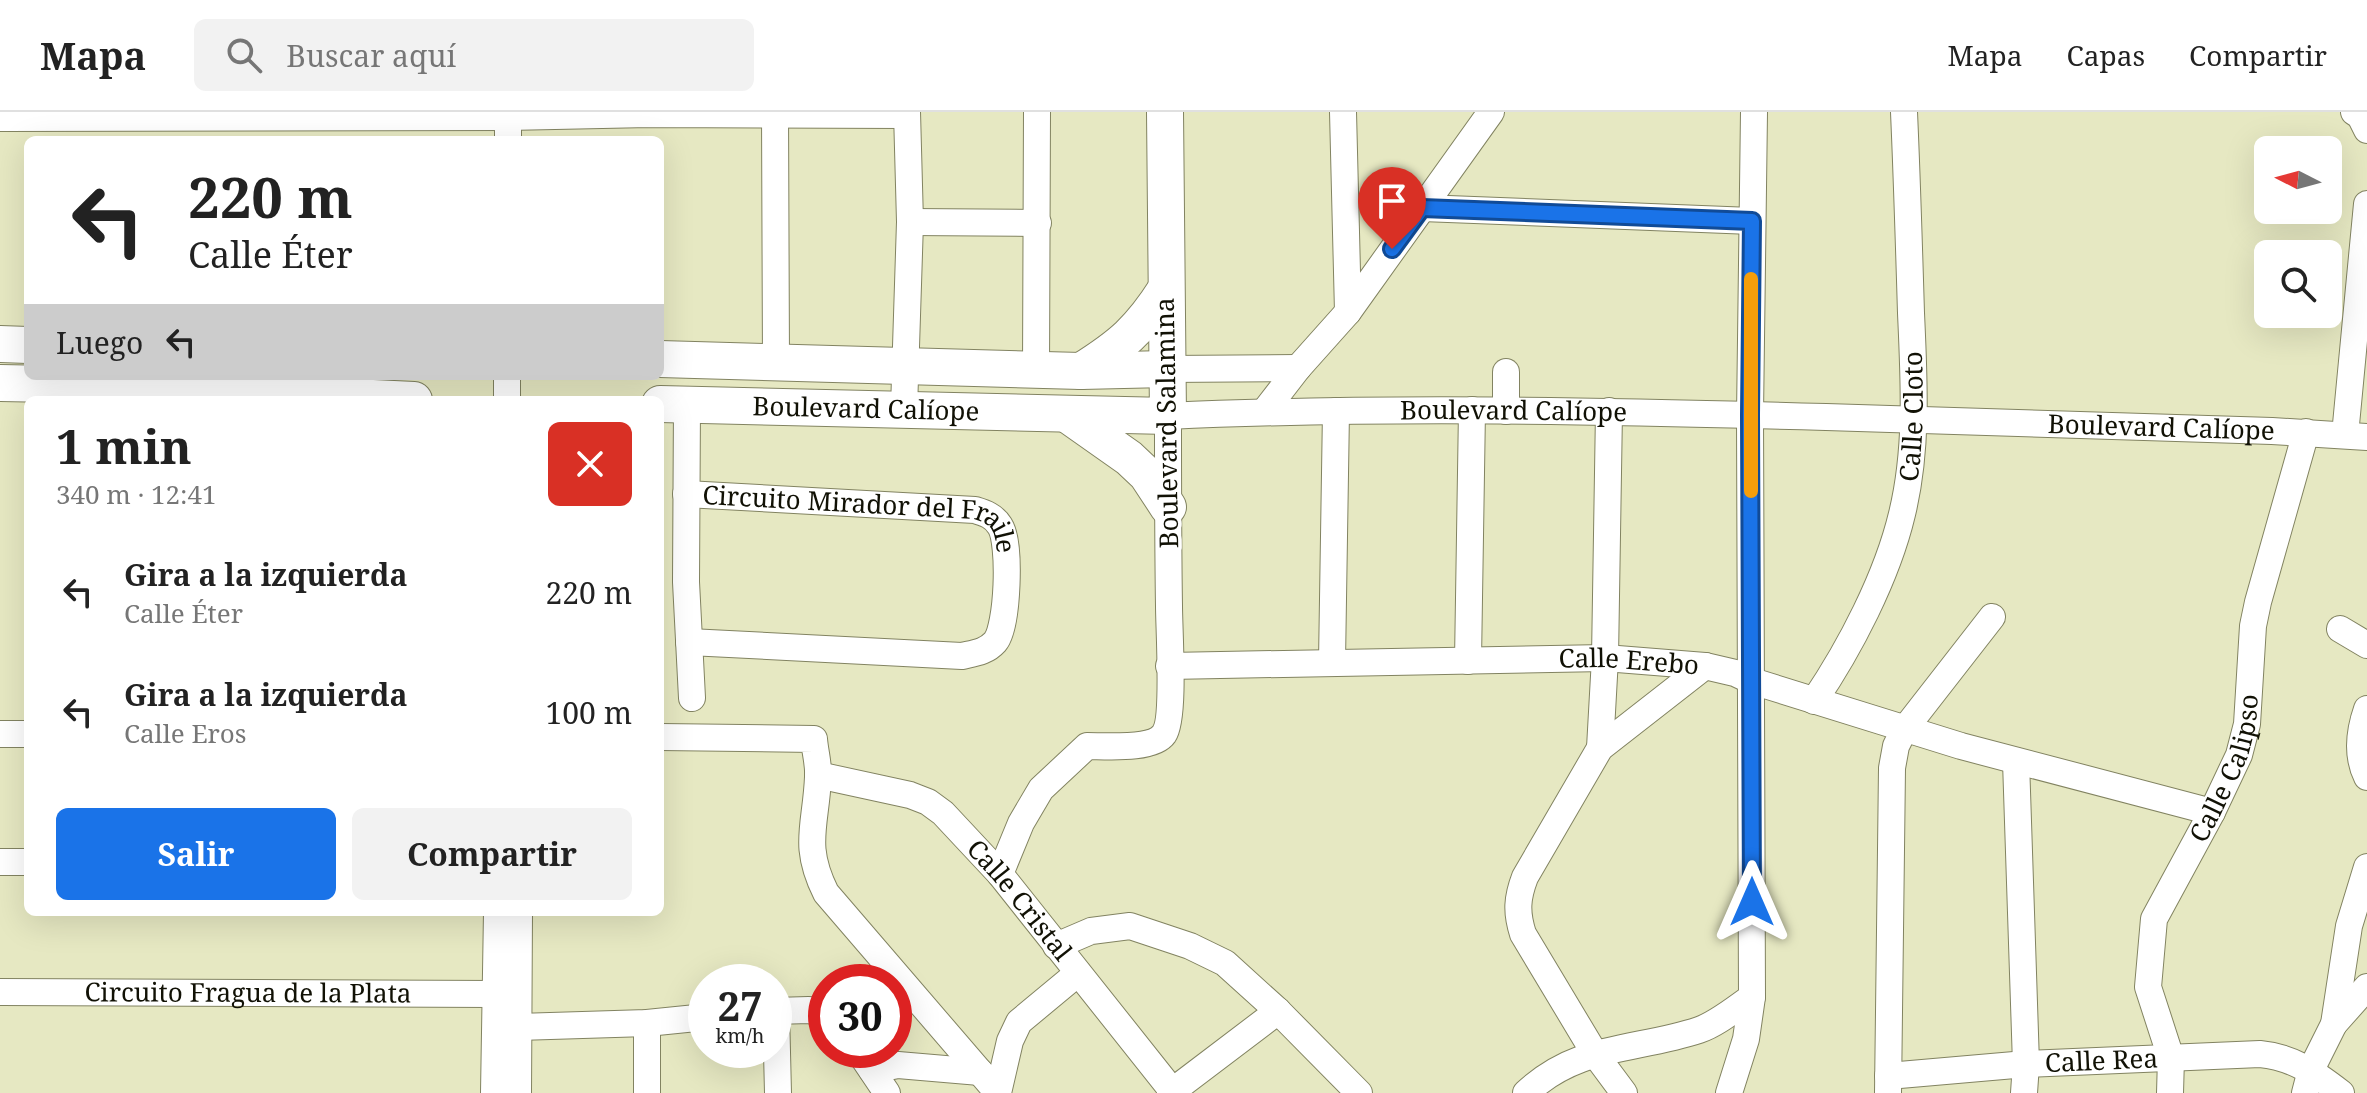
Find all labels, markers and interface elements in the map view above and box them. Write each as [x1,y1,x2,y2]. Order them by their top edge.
search box [194,19,754,91]
text: Mapa [40,29,146,81]
icon: search [222,33,266,77]
text: Buscar aquí [286,35,456,76]
text: Mapa [1948,36,2022,74]
text: Capas [2066,36,2145,74]
text: Compartir [2189,36,2327,74]
north arrow [2254,136,2342,224]
map controls [2254,136,2342,328]
text: 220 m [188,158,353,234]
pin [1358,167,1426,249]
icon: left [56,168,160,272]
icon: arrive [1370,179,1414,223]
text: Calle Éter [188,230,353,279]
button: search [2254,240,2342,328]
street label: Boulevard Salamina [1146,297,1186,549]
icon: left [159,320,203,364]
text: Luego [56,322,143,363]
street label: Calle Cloto [1890,351,1931,484]
street label: Boulevard Calíope [752,387,980,429]
street label: Boulevard Calíope [1400,391,1627,429]
street label: Boulevard Calíope [2047,405,2275,448]
text: 1 min [56,413,192,478]
button: close [548,422,632,506]
text: 340 m · 12:41 [56,476,217,512]
street label: Circuito Mirador del Fraile [702,476,1025,555]
text: Gira a la izquierda [124,554,407,595]
icon: left [56,570,100,614]
text: 220 m [546,572,632,613]
text: Calle Éter [124,595,243,631]
street label: Calle Erebo [1558,639,1701,682]
text: Gira a la izquierda [124,674,407,715]
icon: left [56,690,100,734]
text: 100 m [546,692,632,733]
street label: Calle Calipso [2180,693,2266,848]
text: Calle Eros [124,715,247,751]
button: Salir [56,808,336,900]
button: Compartir [352,808,632,900]
street label: Calle Cristal [959,831,1081,968]
position arrow [1710,860,1794,944]
speed limit sign: 30 [808,964,912,1068]
street label: Circuito Fragua de la Plata [84,973,412,1011]
text: 27 [717,978,763,1033]
text: km/h [715,1022,765,1049]
street label: Calle Rea [2044,1039,2159,1080]

